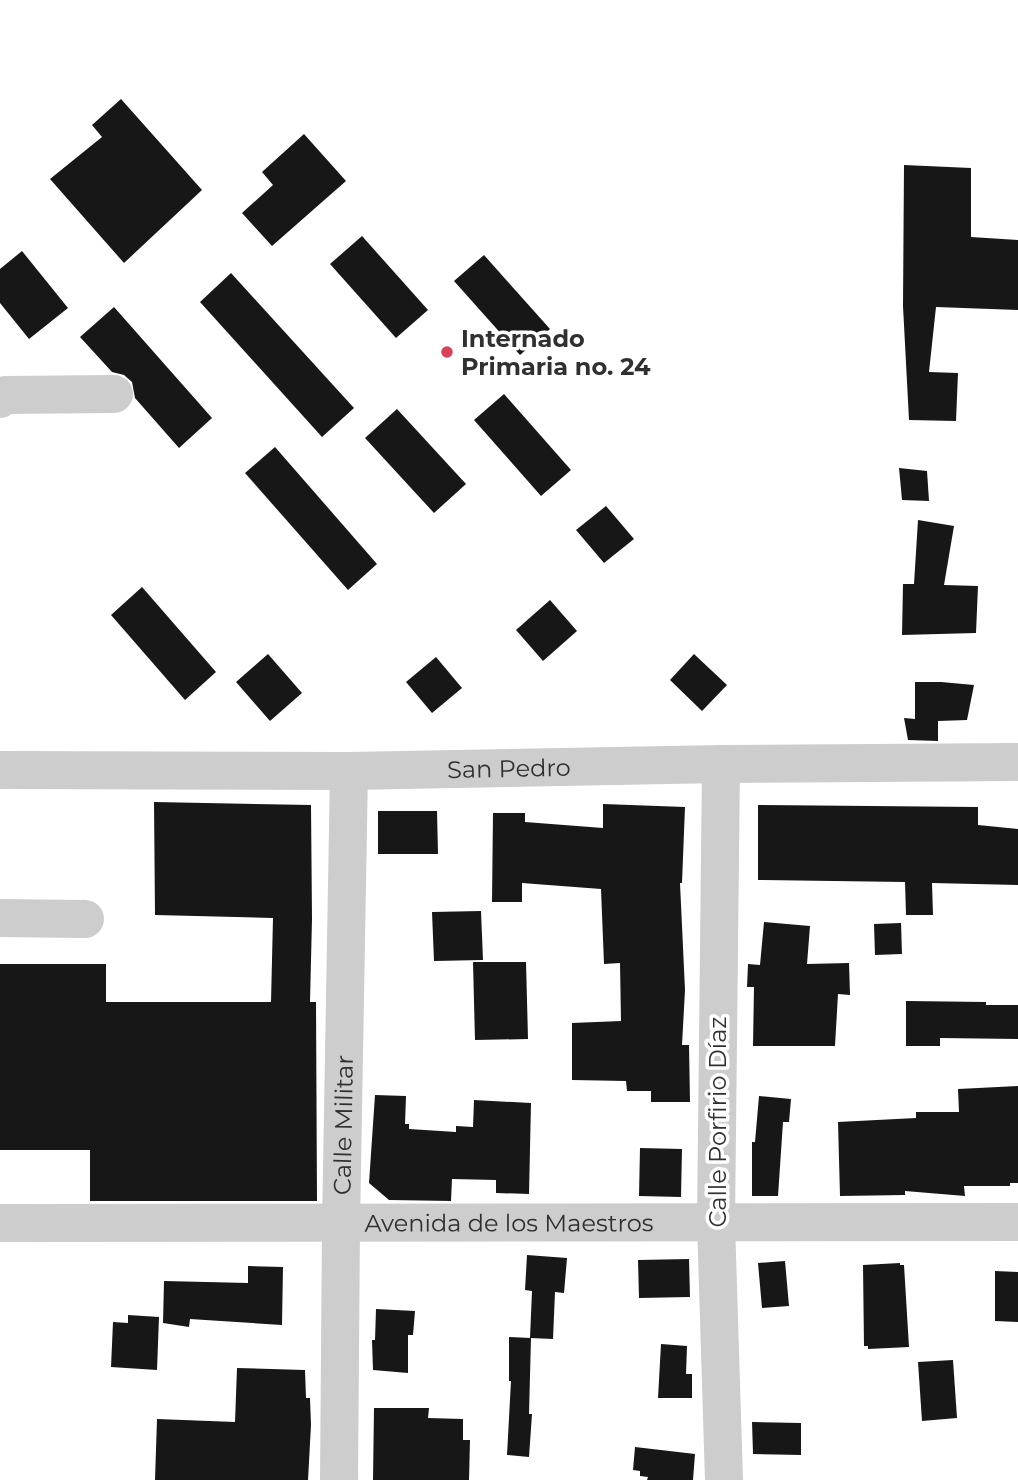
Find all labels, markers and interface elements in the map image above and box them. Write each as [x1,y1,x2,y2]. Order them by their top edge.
place label: Internado Primaria no. 24 [461,324,651,381]
marker: Internado Primaria no. 24 [439,344,455,360]
street label: San Pedro [447,752,571,784]
street label: Calle Porfirio Díaz [703,1016,732,1228]
street label: Calle Militar [327,1055,358,1195]
street label: Avenida de los Maestros [364,1208,654,1237]

